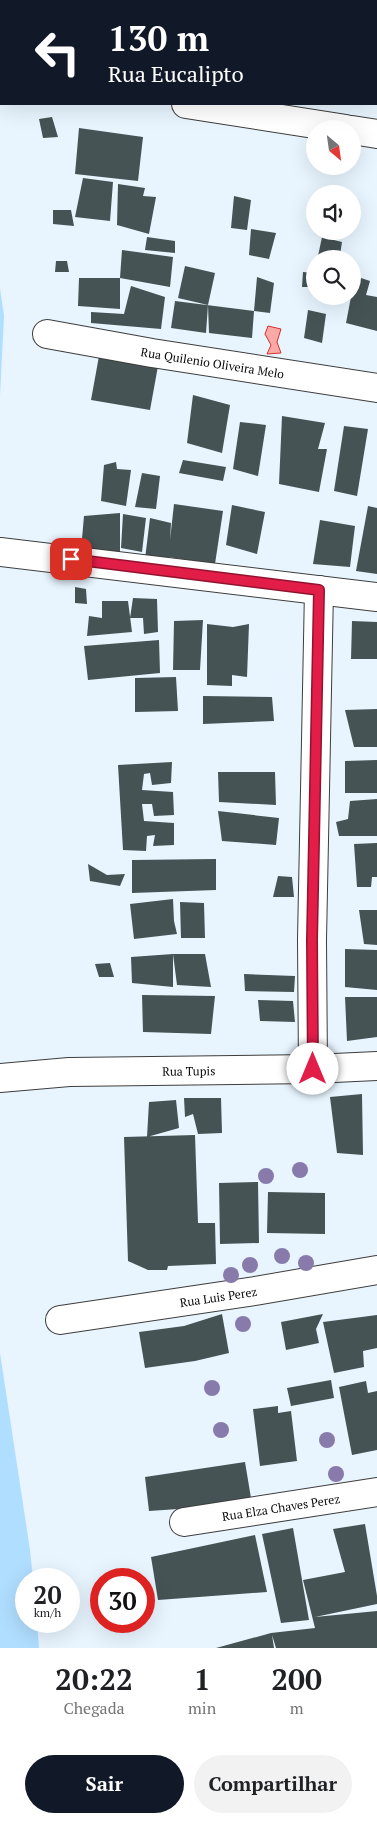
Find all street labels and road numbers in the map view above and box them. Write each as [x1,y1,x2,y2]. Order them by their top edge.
street label: Rua Quilenio Oliveira Melo [140,344,286,381]
street label: Rua Tupis [162,1063,215,1078]
street label: Rua Luis Perez [179,1283,258,1310]
street label: Rua Elza Chaves Perez [221,1490,341,1524]

